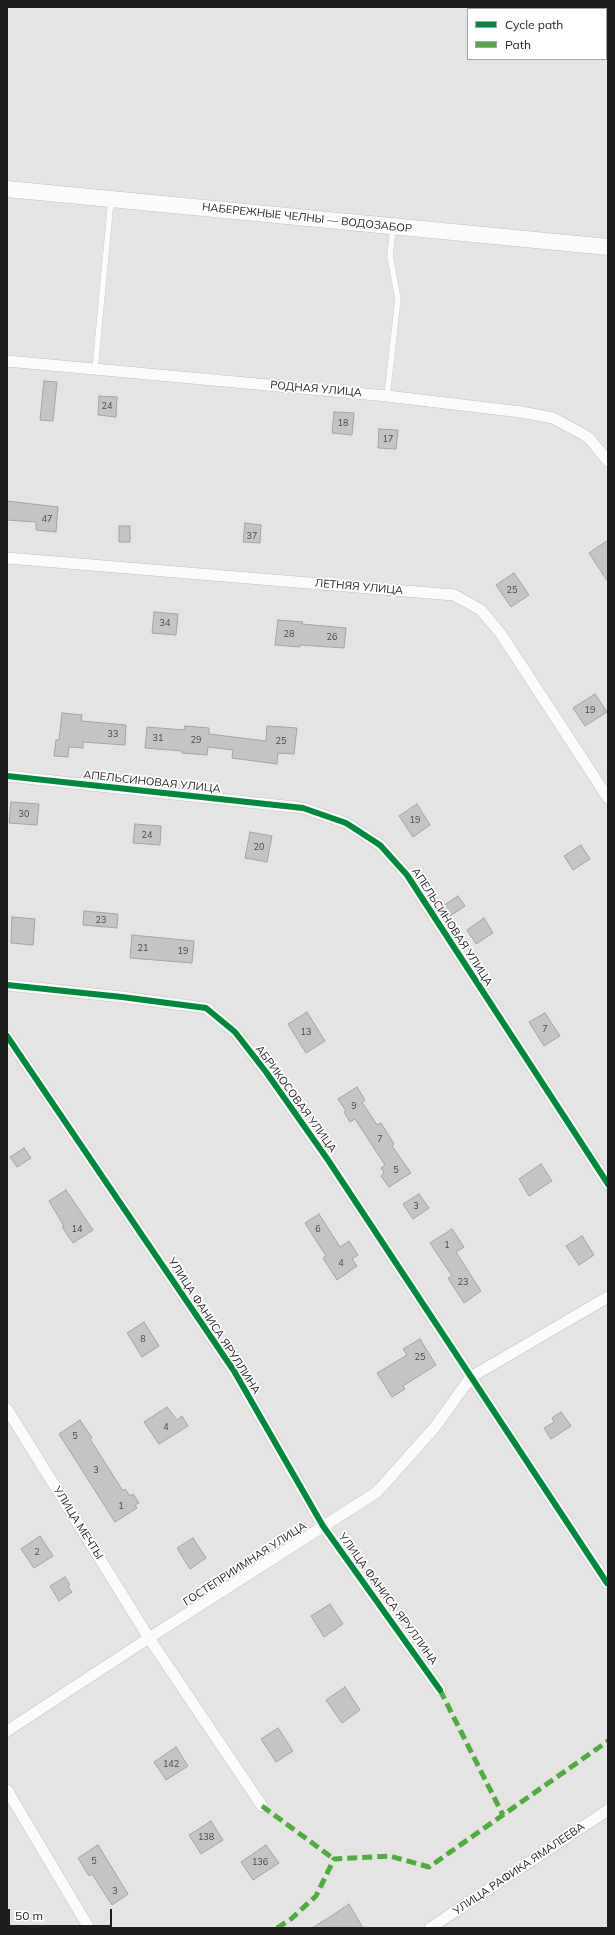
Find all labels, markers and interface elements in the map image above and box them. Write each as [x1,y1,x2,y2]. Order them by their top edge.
legend [467,8,607,60]
text: Cycle path [505,17,563,32]
text: Path [505,37,531,52]
street label: НАБЕРЕЖНЫЕ ЧЕЛНЫ — ВОДОЗАБОР [201,200,413,236]
street label: РОДНАЯ УЛИЦА [270,378,362,400]
house number: 24 [102,401,112,411]
house number: 18 [338,418,348,428]
house number: 17 [383,434,393,444]
house number: 47 [42,514,52,524]
house number: 37 [247,531,257,541]
street label: ЛЕТНЯЯ УЛИЦА [314,577,404,597]
house number: 25 [507,585,517,595]
house number: 34 [160,618,170,628]
house number: 28 [284,629,294,639]
house number: 26 [327,632,337,642]
house number: 19 [585,705,595,715]
house number: 33 [108,729,118,739]
house number: 31 [153,733,163,743]
house number: 29 [191,735,201,745]
house number: 25 [276,736,286,746]
street label: АПЕЛЬСИНОВАЯ УЛИЦА [83,768,221,796]
house number: 30 [19,809,29,819]
house number: 19 [410,815,420,825]
house number: 24 [142,830,152,840]
house number: 20 [254,842,264,852]
street label: АПЕЛЬСИНОВАЯ УЛИЦА [409,865,495,989]
house number: 23 [96,915,106,925]
house number: 21 [138,943,148,953]
house number: 19 [178,946,188,956]
house number: 7 [542,1024,548,1034]
house number: 13 [301,1027,311,1037]
street label: АБРИКОСОВАЯ УЛИЦА [253,1043,339,1155]
house number: 9 [351,1101,357,1111]
house number: 7 [377,1134,383,1144]
house number: 5 [393,1165,399,1175]
house number: 3 [413,1201,419,1211]
house number: 14 [72,1224,82,1234]
house number: 6 [315,1224,321,1234]
house number: 1 [444,1240,450,1250]
street label: УЛИЦА ФАНИСА ЯРУЛЛИНА [165,1255,263,1397]
house number: 4 [338,1258,344,1268]
house number: 23 [458,1277,468,1287]
house number: 8 [140,1334,146,1344]
house number: 25 [415,1352,425,1362]
house number: 4 [163,1422,169,1432]
house number: 5 [72,1431,78,1441]
house number: 3 [93,1465,99,1475]
street label: УЛИЦА МЕЧТЫ [50,1484,106,1562]
house number: 1 [118,1501,124,1511]
street label: ГОСТЕПРИИМНАЯ УЛИЦА [181,1519,309,1609]
street label: УЛИЦА ФАНИСА ЯРУЛЛИНА [336,1530,440,1668]
house number: 2 [34,1547,40,1557]
house number: 142 [163,1759,179,1769]
street label: УЛИЦА РАФИКА ЯМАЛЕЕВА [451,1820,587,1918]
house number: 138 [198,1832,214,1842]
house number: 5 [91,1856,97,1866]
house number: 136 [252,1857,268,1867]
house number: 3 [112,1886,118,1896]
scale bar [10,1901,114,1927]
text: 50 m [15,1908,43,1923]

